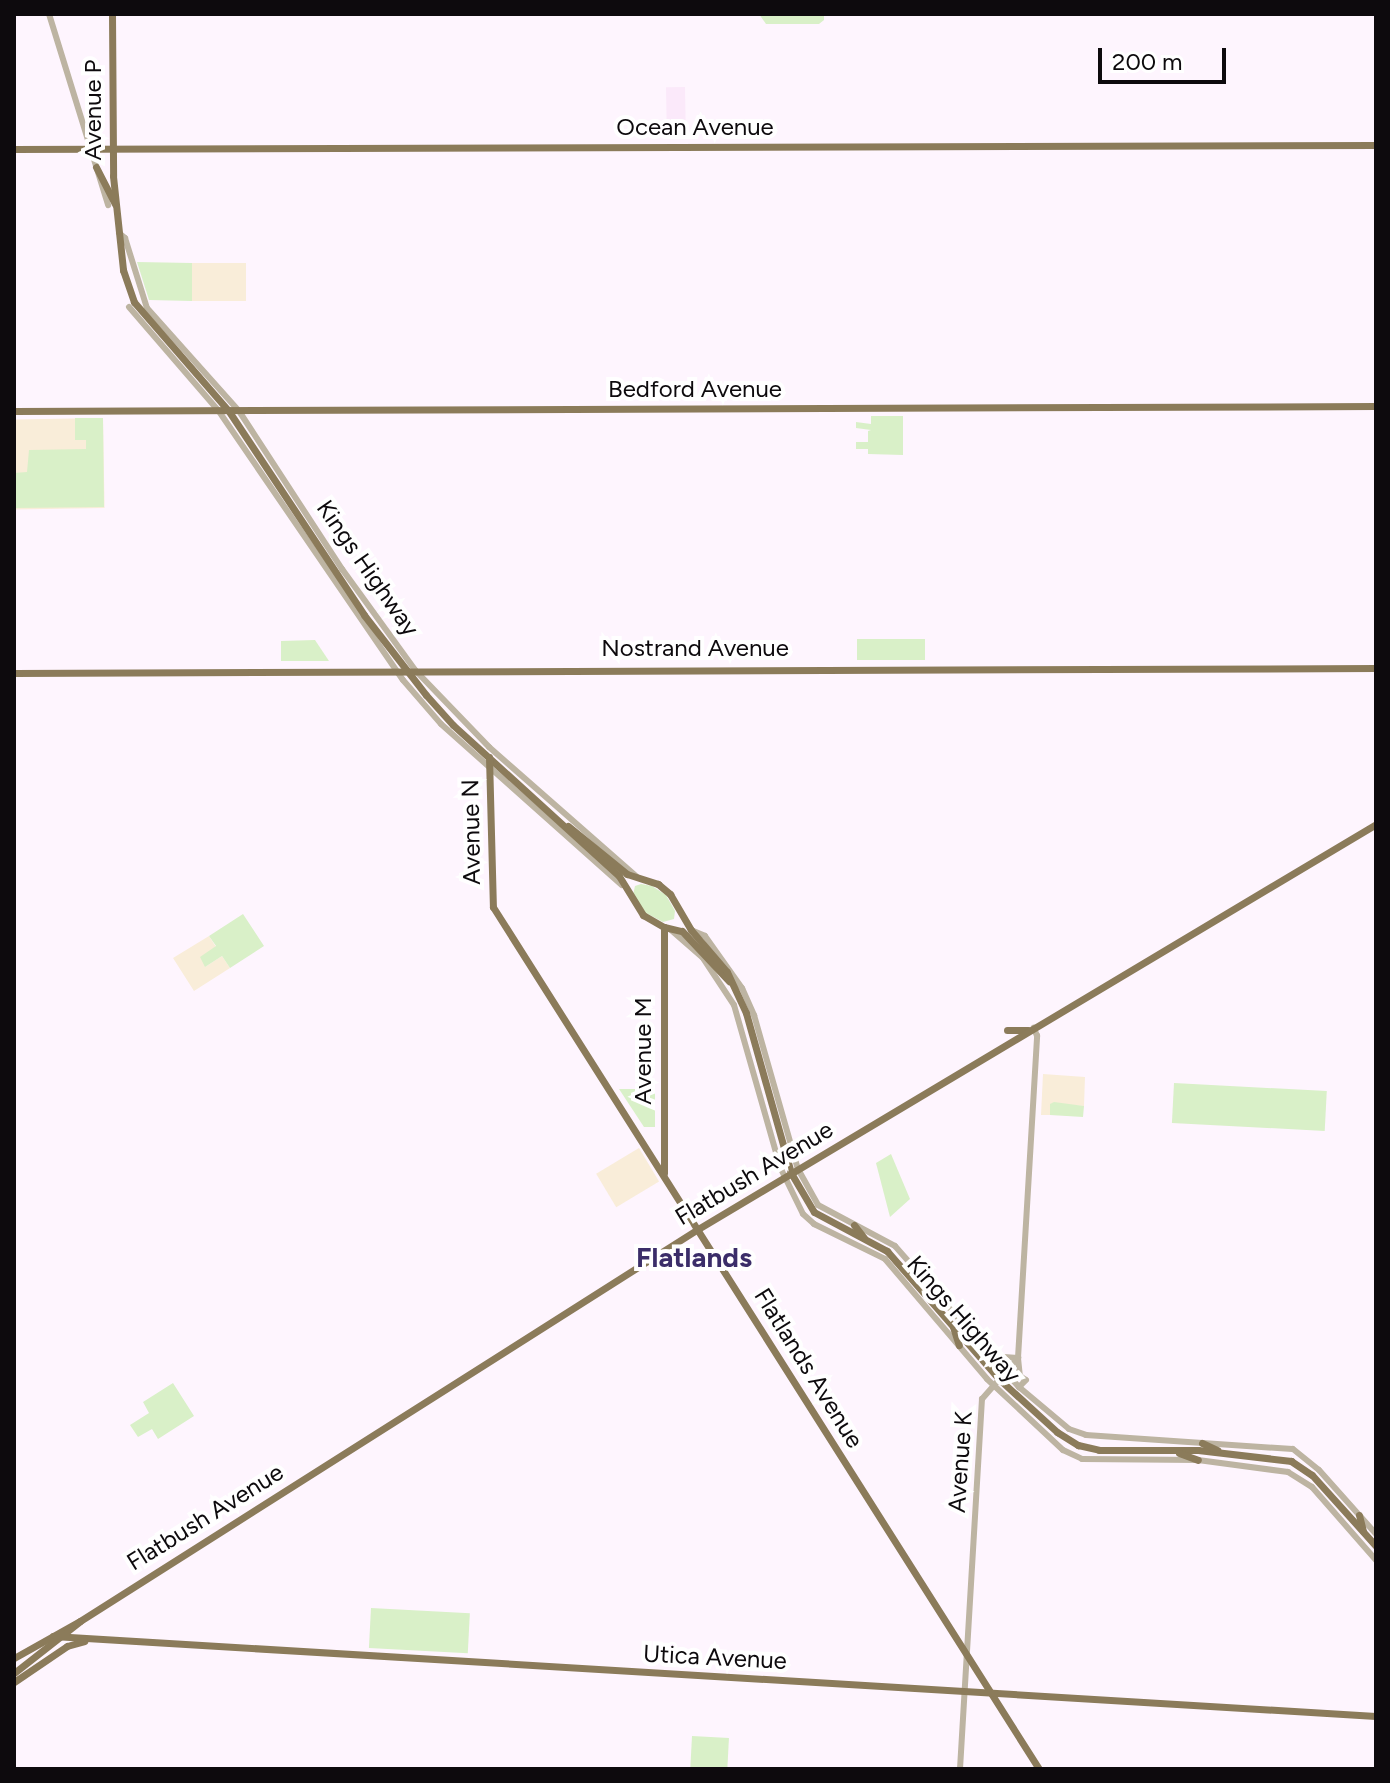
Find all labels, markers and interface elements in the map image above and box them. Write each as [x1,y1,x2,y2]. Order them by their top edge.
scale bar [1102,32,1230,82]
text: 200 m [1112,47,1183,76]
street label: Avenue P [79,60,107,160]
street label: Ocean Avenue [616,113,774,141]
street label: Bedford Avenue [608,375,782,403]
street label: Kings Highway [311,495,425,641]
street label: Nostrand Avenue [601,634,789,662]
street label: Avenue N [456,779,486,885]
street label: Avenue M [629,997,657,1105]
street label: Flatbush Avenue [670,1115,838,1231]
district label: Flatlands [636,1240,752,1274]
street label: Kings Highway [901,1250,1027,1388]
street label: Flatlands Avenue [748,1283,870,1453]
street label: Avenue K [942,1410,978,1514]
street label: Flatbush Avenue [122,1457,288,1577]
street label: Utica Avenue [642,1639,788,1675]

